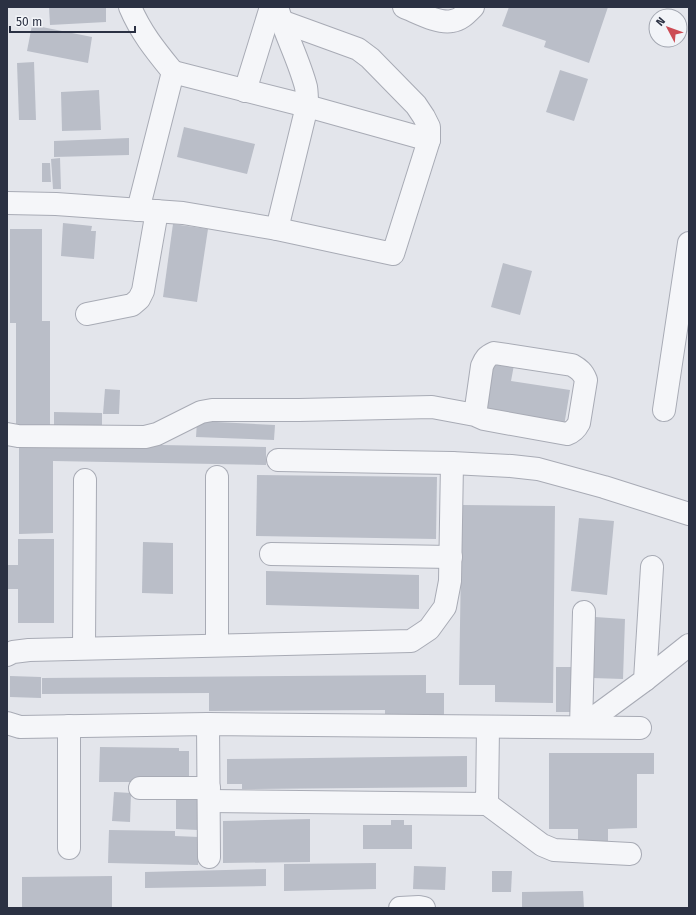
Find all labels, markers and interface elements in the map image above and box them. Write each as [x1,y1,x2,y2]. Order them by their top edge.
scale bar [10,8,135,34]
north arrow [648,8,688,48]
text: 50 m [16,15,42,29]
text: N [654,15,668,29]

